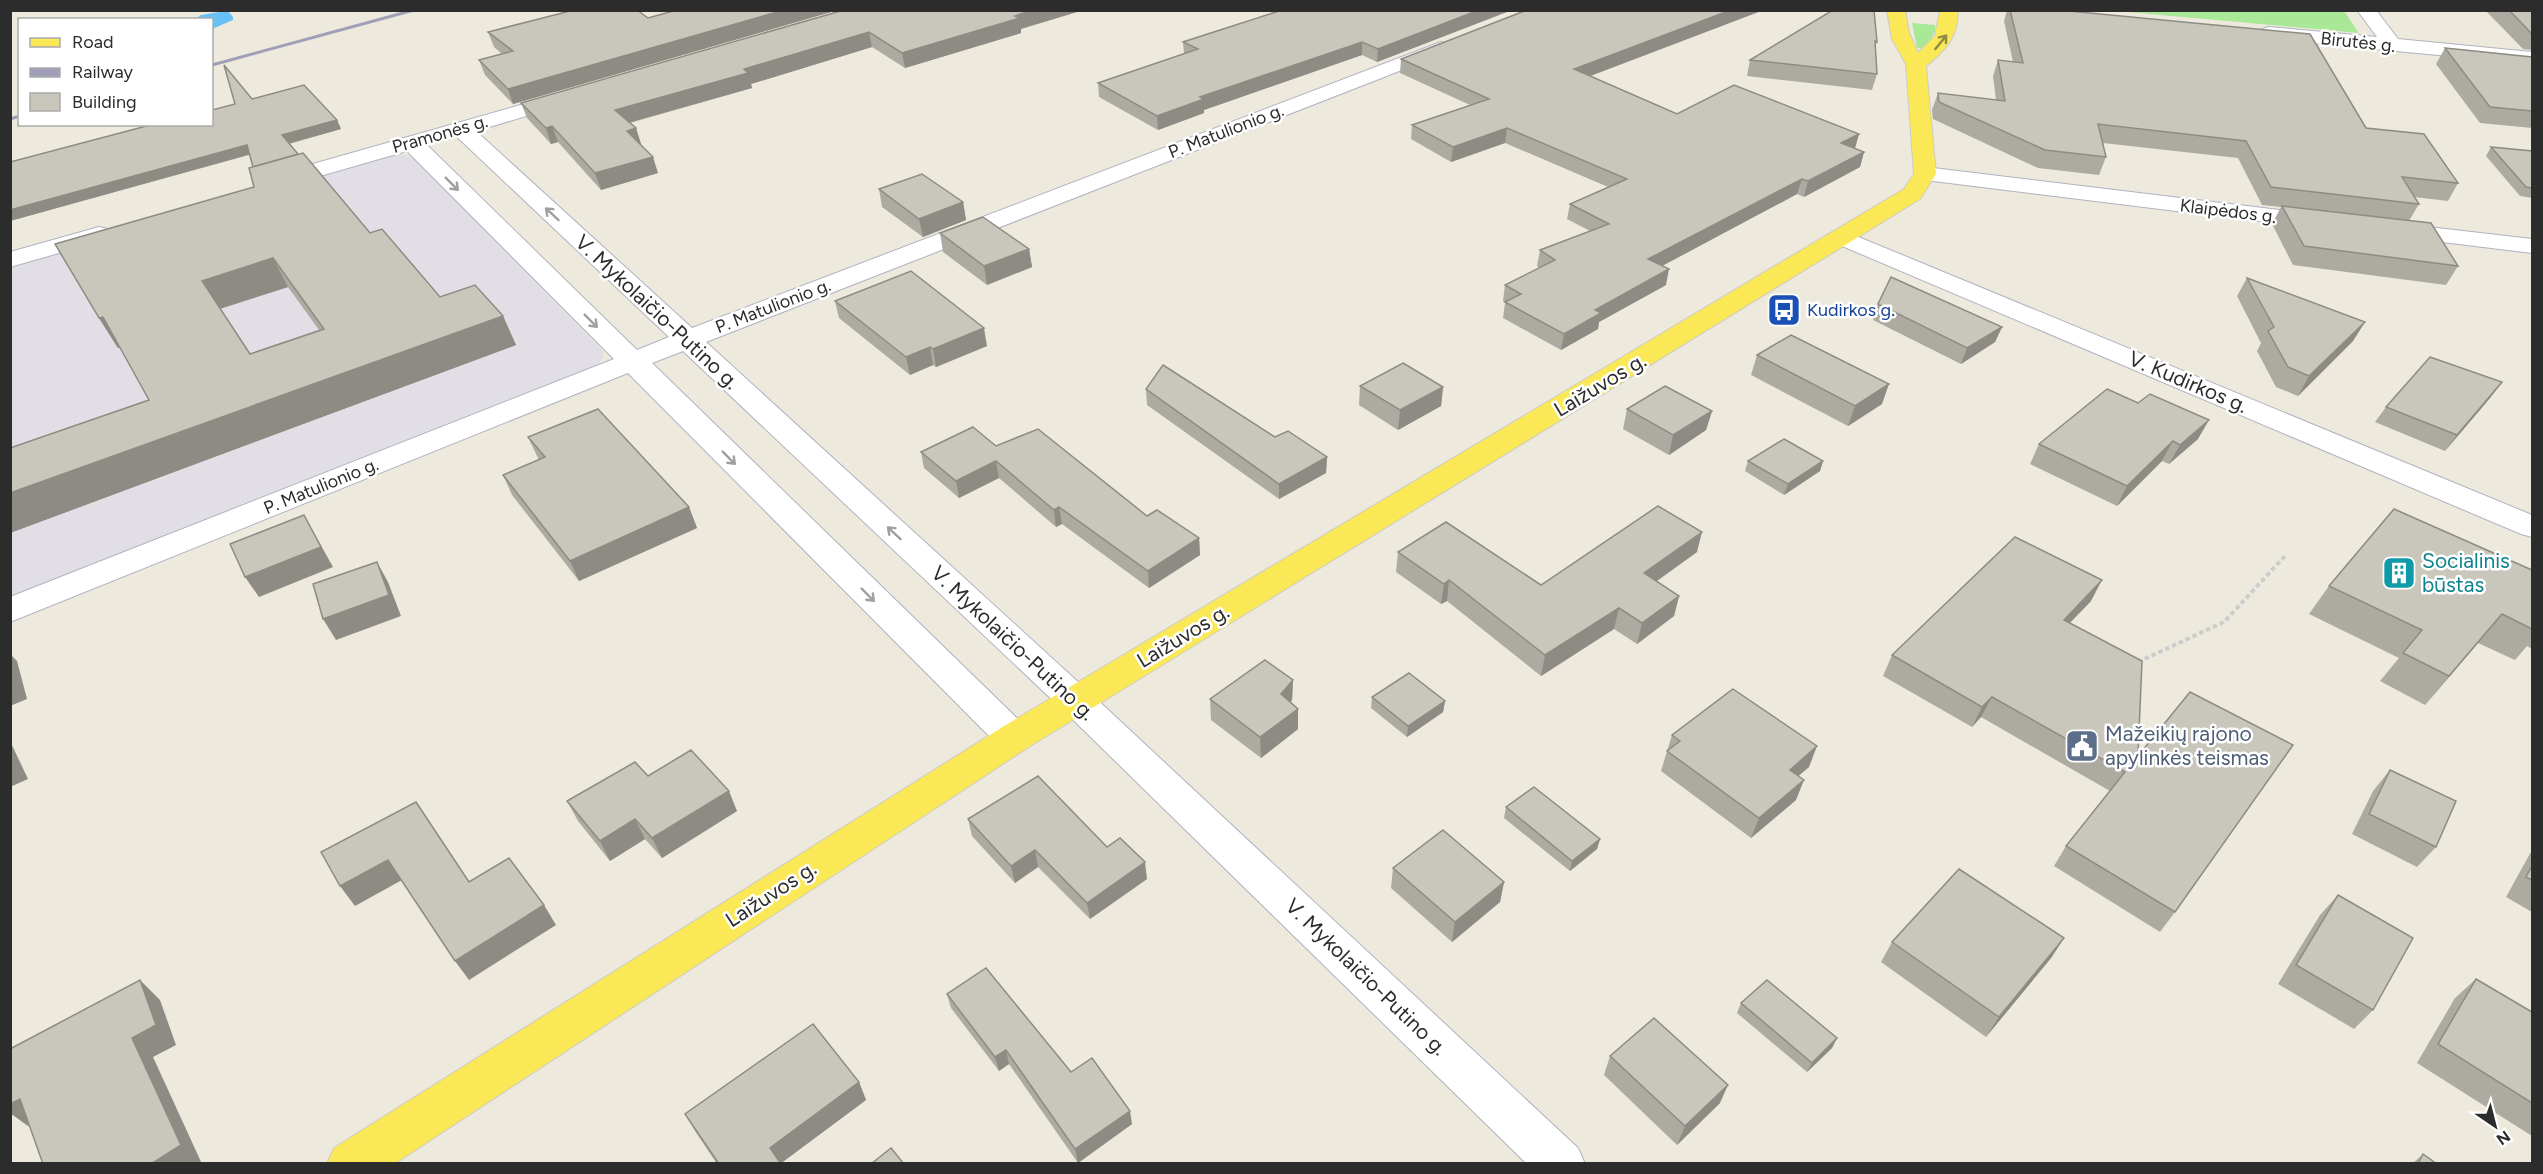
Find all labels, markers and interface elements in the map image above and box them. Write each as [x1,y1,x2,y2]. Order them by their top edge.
legend [18,18,213,126]
street label: Birutės g. [2320,27,2396,57]
text: Road [72,31,113,53]
one-way arrow [1934,34,1947,50]
text: Railway [72,61,134,83]
text: Building [72,91,137,113]
street label: P. Matulionio g. [1165,99,1287,163]
street label: Pramonės g. [390,110,490,158]
one-way arrow [445,176,460,191]
street label: Klaipėdos g. [2179,194,2277,228]
one-way arrow [544,207,559,221]
street label: V. Mykolaičio-Putino g. [570,229,744,394]
street label: P. Matulionio g. [712,274,834,338]
bus stop icon: Kudirkos g. [1766,292,1802,328]
place label: Kudirkos g. [1807,299,1895,321]
one-way arrow [583,314,598,328]
street label: V. Kudirkos g. [2125,345,2251,418]
street label: Laižuvos g. [1549,347,1650,422]
one-way arrow [722,451,737,465]
street label: P. Matulionio g. [260,453,382,519]
one-way arrow [887,526,902,540]
place label: Socialinis būstas [2422,548,2510,597]
building icon: Socialinis būstas [2381,555,2417,591]
street label: V. Mykolaičio-Putino g. [926,560,1100,725]
one-way arrow [861,587,876,602]
street label: Laižuvos g. [1132,598,1233,673]
place label: Mažeikių rajono apylinkės teismas [2105,721,2269,770]
public building icon: Mažeikių rajono apylinkės teismas [2064,728,2100,764]
street label: Laižuvos g. [721,855,821,932]
street label: V. Mykolaičio-Putino g. [1280,893,1452,1060]
north arrow [2465,1096,2525,1156]
text: N [2493,1127,2514,1149]

